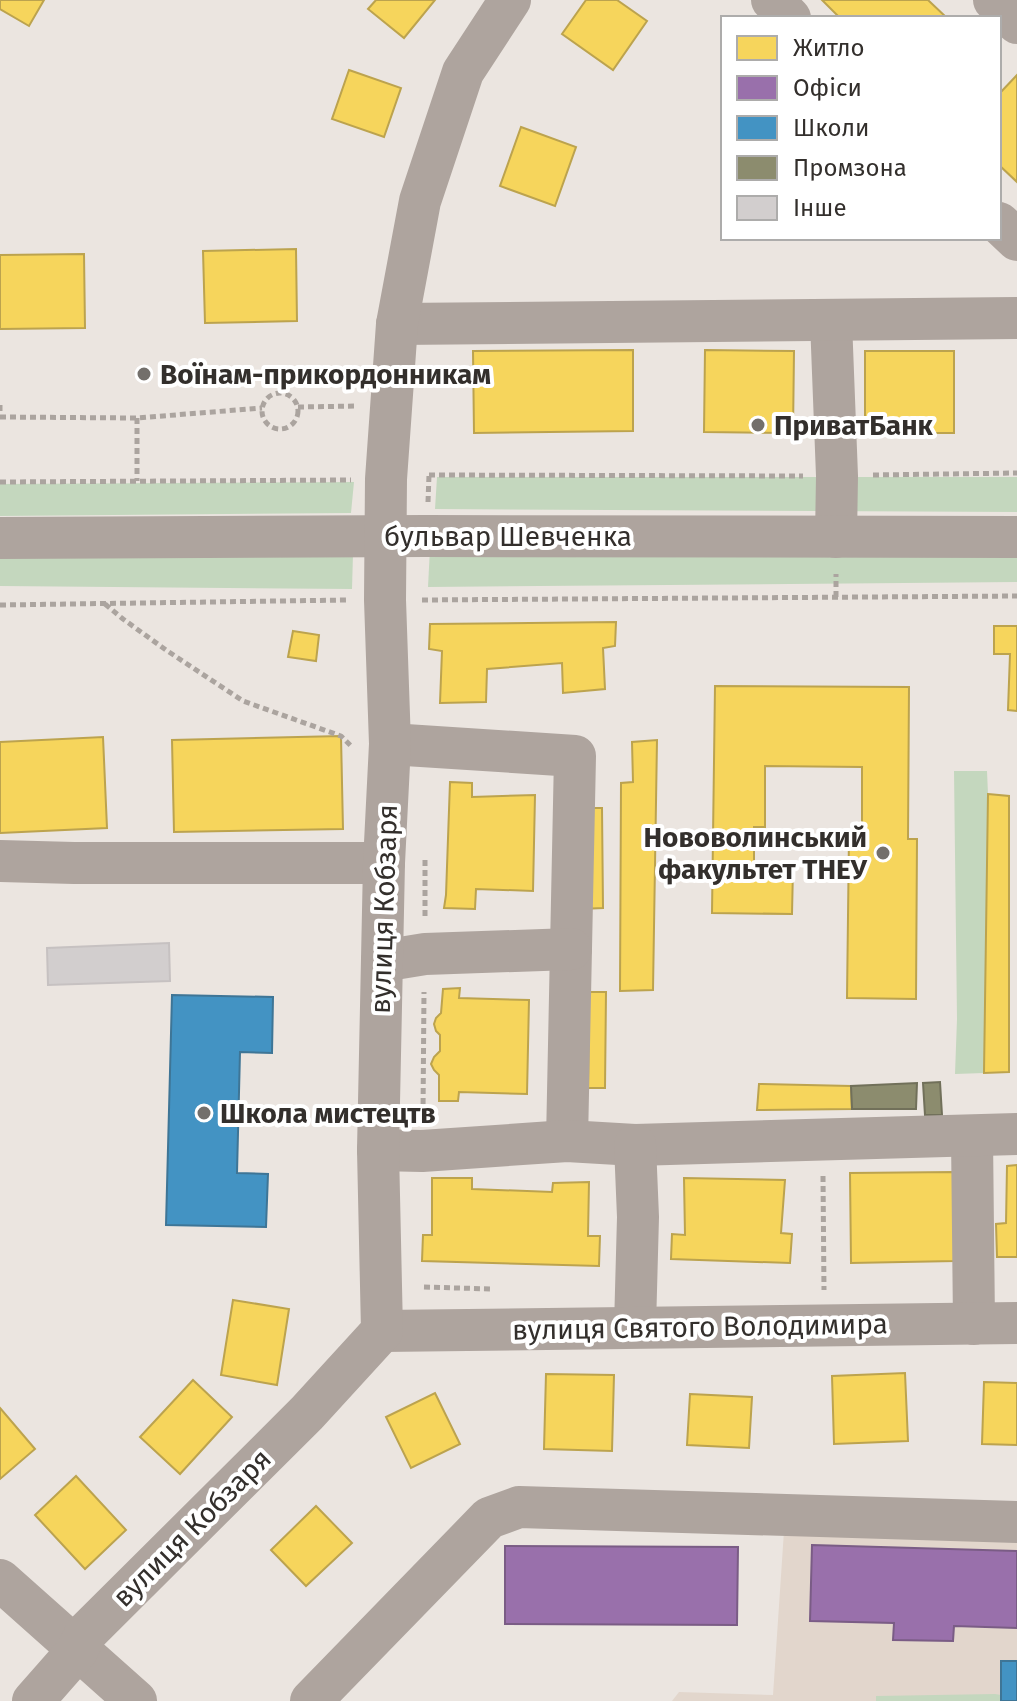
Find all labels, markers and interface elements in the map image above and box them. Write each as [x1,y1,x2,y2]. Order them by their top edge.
legend [721,16,1001,240]
text: Житло [793,34,865,62]
text: Офіси [793,74,862,102]
text: Школи [793,114,869,142]
text: Промзона [793,154,907,182]
text: Інше [793,194,847,222]
place label: Воїнам-прикордонникам [160,358,491,391]
marker: Воїнам-прикордонникам [135,365,153,383]
place label: ПриватБанк [774,409,934,442]
marker: ПриватБанк [749,416,767,434]
street label: бульвар Шевченка [384,520,632,553]
street label: вулиця Кобзаря [364,804,404,1014]
place label: Нововолинський факультет ТНЕУ [643,821,868,886]
marker: Нововолинський факультет ТНЕУ [874,844,892,862]
place label: Школа мистецтв [220,1097,436,1130]
marker: Школа мистецтв [195,1104,213,1122]
street label: вулиця Святого Володимира [512,1307,888,1347]
street label: вулиця Кобзаря [106,1442,278,1614]

